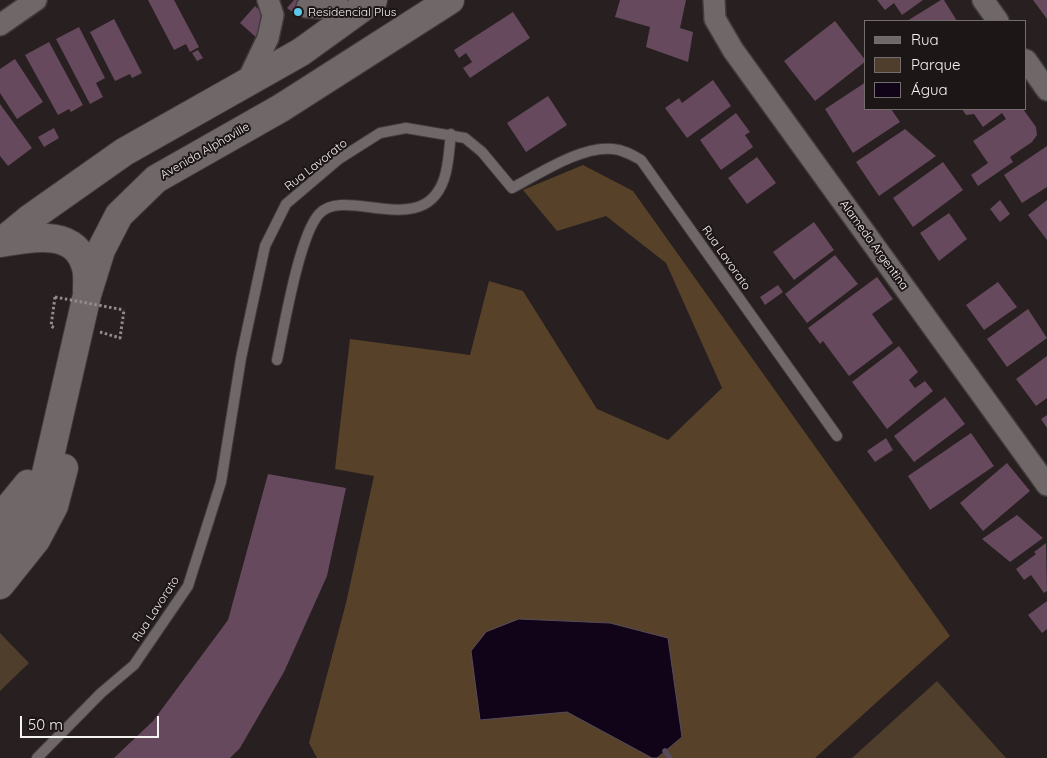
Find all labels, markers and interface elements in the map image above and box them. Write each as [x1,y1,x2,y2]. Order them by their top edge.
place label: Residencial Plus [308,5,396,19]
marker: Residencial Plus [292,6,304,18]
legend [864,20,1027,110]
text: Rua [911,30,939,49]
text: Parque [911,55,961,74]
text: Água [911,80,948,99]
street label: Avenida Alphaville [158,120,252,182]
street label: Rua Lavorato [282,136,350,194]
street label: Alameda Argentina [837,197,911,293]
street label: Rua Lavorato [698,223,754,293]
street label: Rua Lavorato [129,573,183,645]
scale bar [22,706,161,738]
text: 50 m [28,715,63,734]

